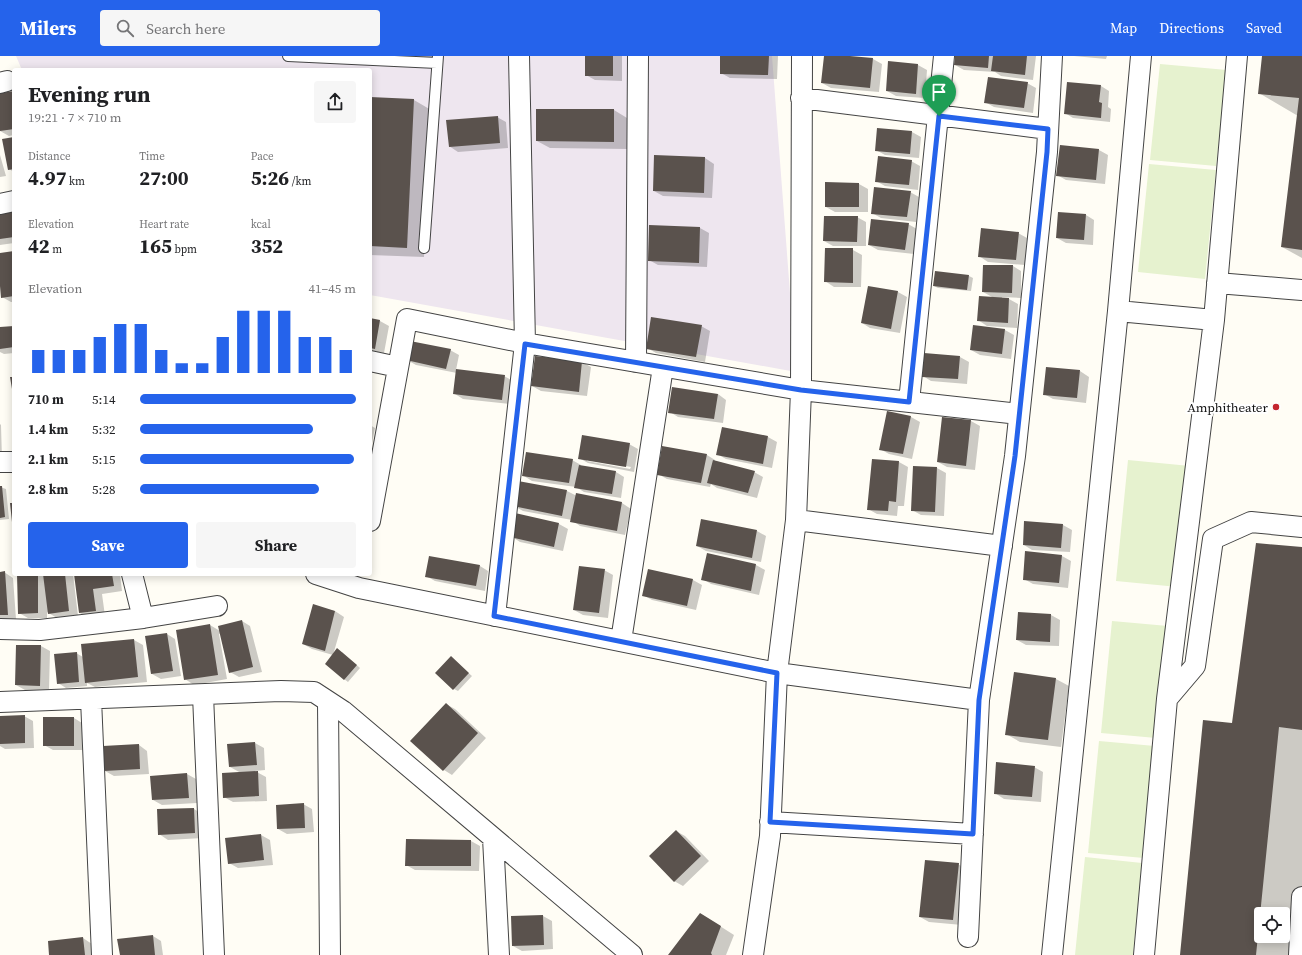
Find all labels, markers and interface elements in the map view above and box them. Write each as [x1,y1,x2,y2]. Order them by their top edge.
search box [100,10,380,46]
text: Milers [20,15,76,41]
icon: search [114,17,136,39]
text: Search here [146,18,225,39]
text: Map [1110,18,1137,38]
text: Directions [1159,18,1224,38]
text: Saved [1246,18,1282,38]
pin [922,75,956,116]
text: Evening run [28,79,151,109]
button: share [314,81,356,123]
icon: arrive [928,81,950,103]
text: 19:21 · 7 × 710 m [28,109,122,126]
text: Distance [28,149,71,164]
text: Time [139,149,165,164]
text: Pace [251,149,274,164]
text: 4.97 [28,164,67,192]
text: 27:00 [139,164,189,192]
text: 5:26 [251,164,289,192]
text: km [67,174,85,189]
text: /km [289,174,311,189]
text: Elevation [28,217,74,232]
text: Heart rate [139,217,189,232]
text: kcal [251,217,271,232]
text: 42 [28,232,50,260]
text: 165 [139,232,172,260]
text: 352 [251,232,283,260]
text: m [50,242,62,257]
text: bpm [172,242,197,257]
text: Elevation [28,280,82,297]
text: 41–45 m [309,280,356,297]
text: 710 m [28,391,64,408]
text: 5:14 [92,391,115,408]
place label: Amphitheater [1187,399,1268,416]
marker: Amphitheater [1271,402,1281,412]
text: 1.4 km [28,421,68,438]
text: 5:32 [92,421,115,438]
text: 2.1 km [28,451,68,468]
text: 5:15 [92,451,115,468]
text: 2.8 km [28,481,68,498]
text: 5:28 [92,481,115,498]
button: Save [28,522,188,568]
button: Share [196,522,356,568]
map controls [1254,907,1290,943]
button: locate [1254,907,1290,943]

